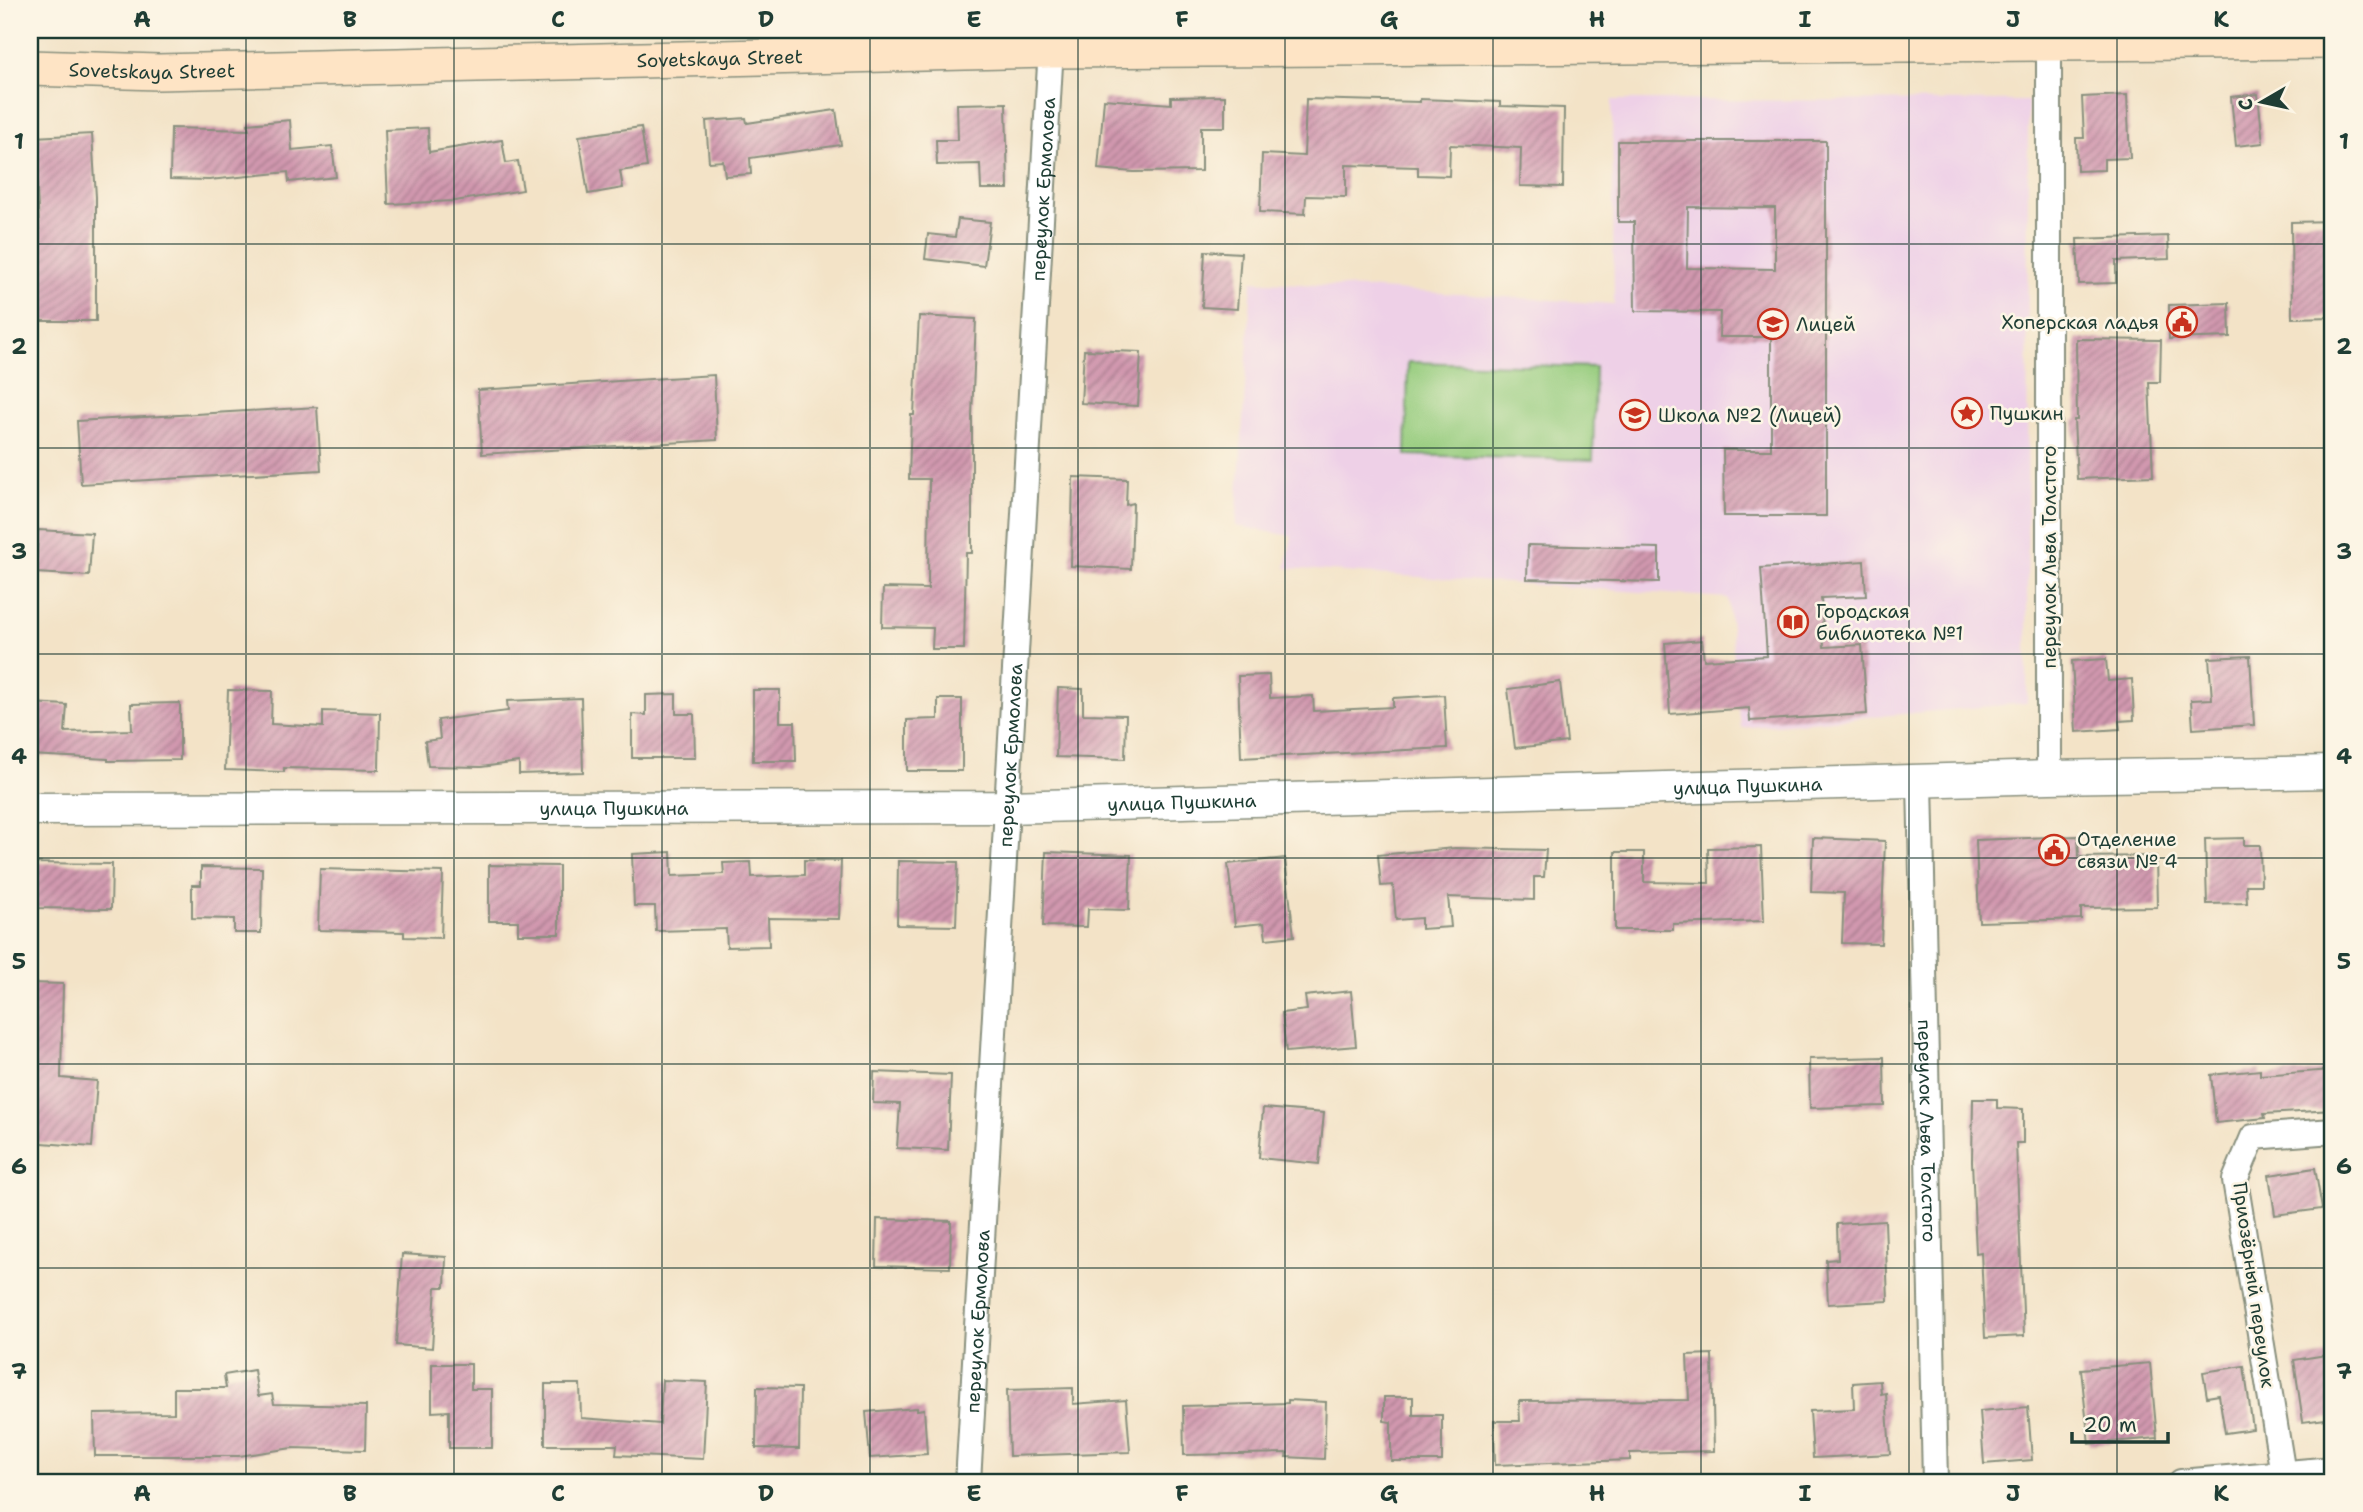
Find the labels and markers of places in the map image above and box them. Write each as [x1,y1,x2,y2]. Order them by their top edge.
public building icon: Хоперская ладья [2165,305,2199,339]
school or university icon: Лицей [1756,307,1790,341]
place label: Хоперская ладья [2001,310,2159,335]
place label: Лицей [1796,312,1855,337]
place icon: Пушкин [1950,396,1984,430]
school or university icon: Школа №2 (Лицей) [1618,398,1652,432]
place label: Пушкин [1990,401,2064,426]
place label: Школа №2 (Лицей) [1658,403,1842,428]
place label: Городская библиотека №1 [1816,599,1963,646]
library icon: Городская библиотека №1 [1776,605,1810,639]
place label: Отделение связи № 4 [2077,827,2178,874]
public building icon: Отделение связи № 4 [2037,833,2071,867]

